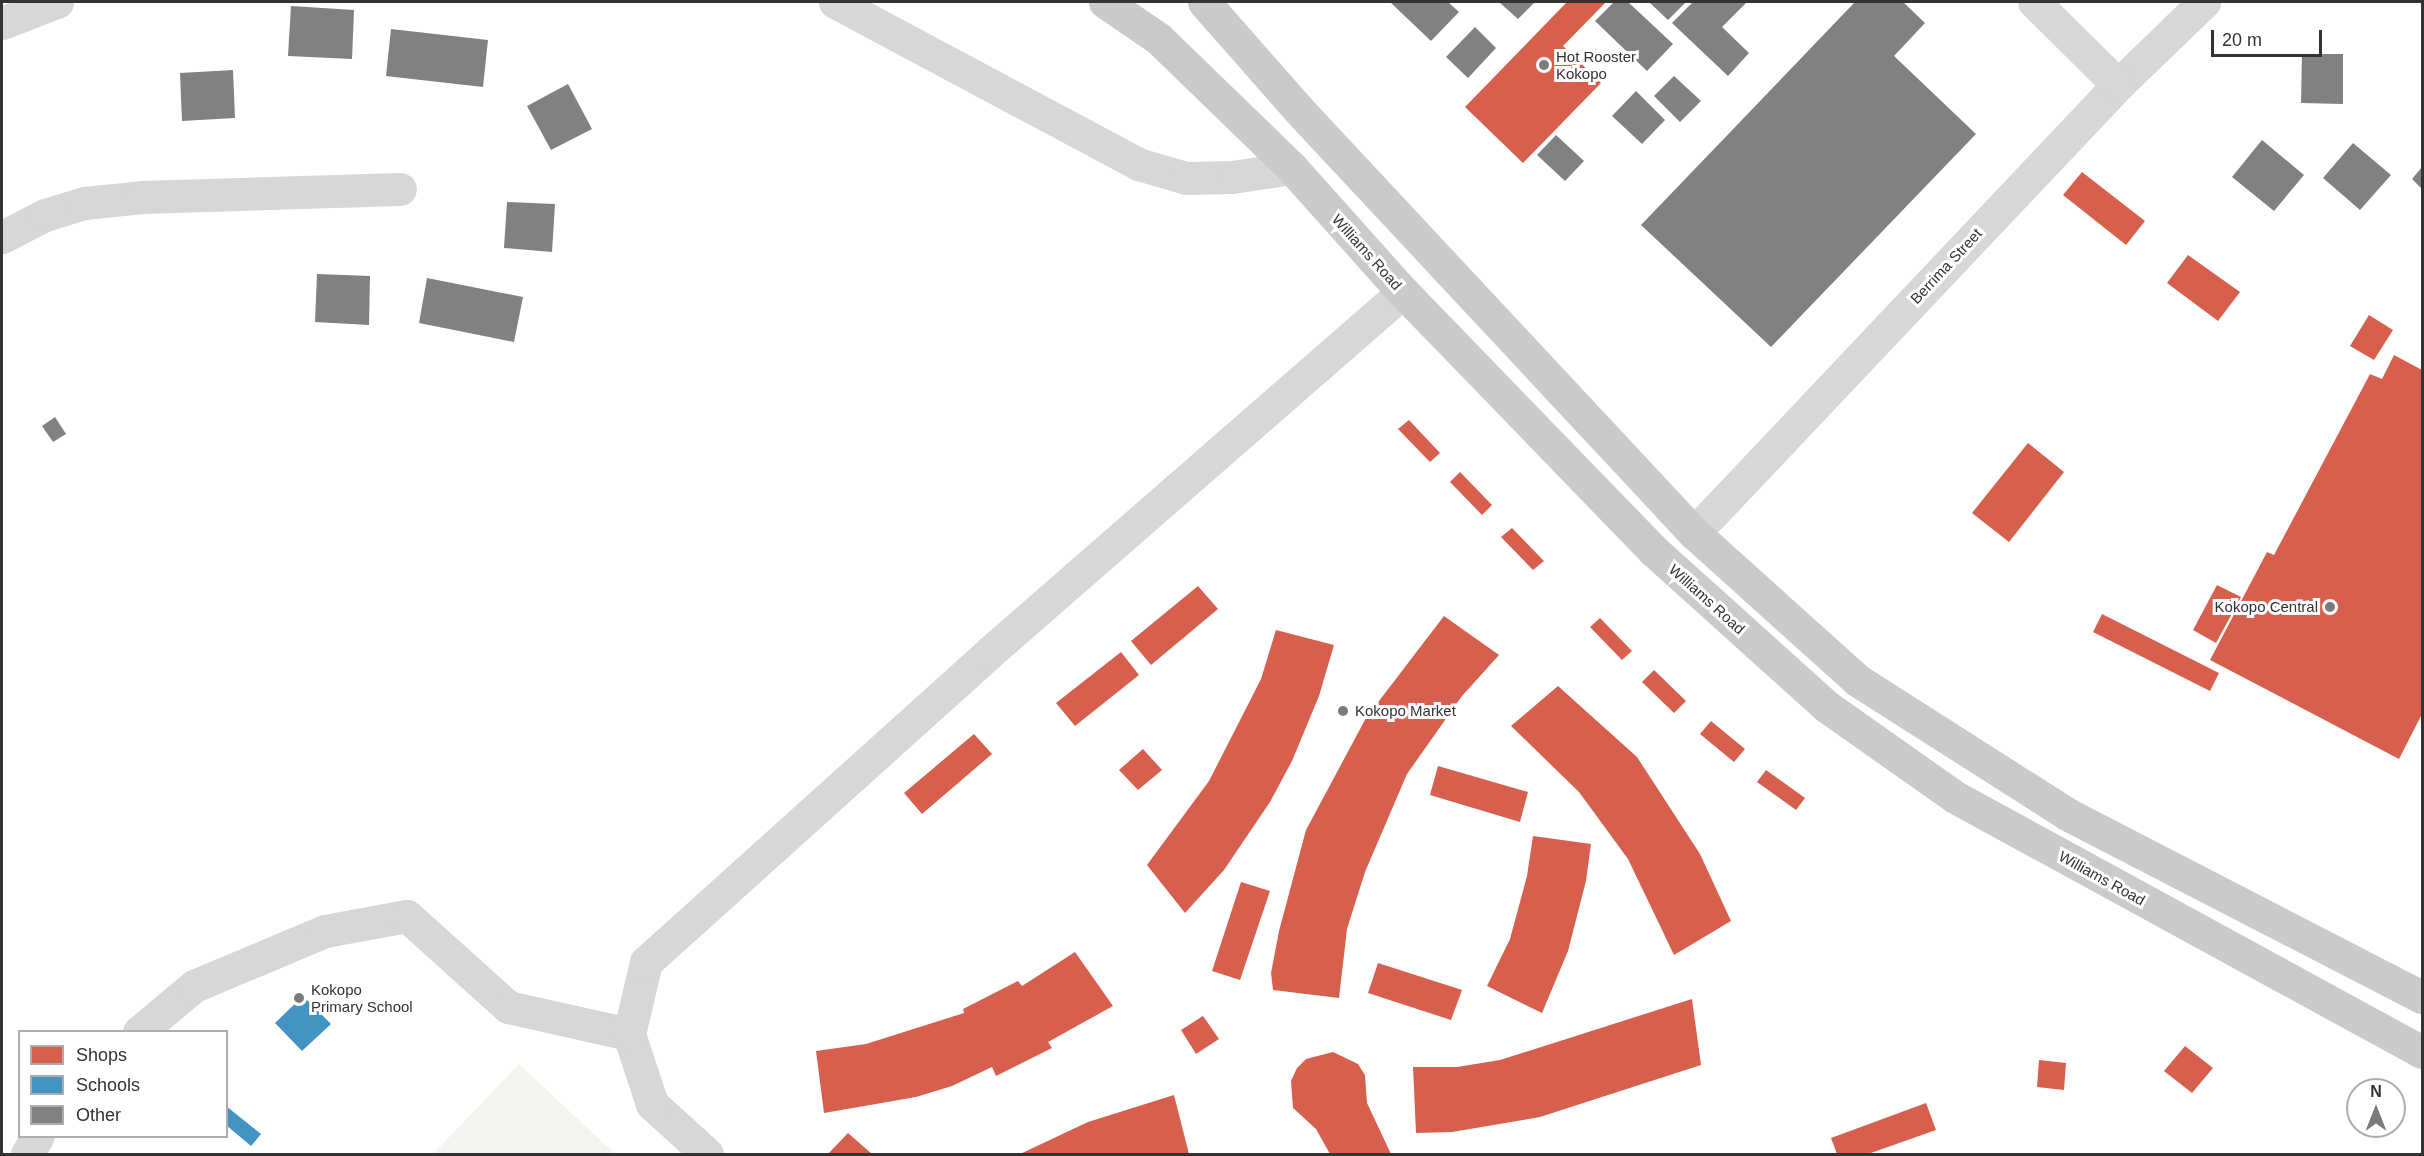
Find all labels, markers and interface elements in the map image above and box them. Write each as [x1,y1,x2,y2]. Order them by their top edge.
scale bar [2214,18,2325,56]
text: 20 m [2222,30,2262,50]
place label: Hot Rooster Kokopo [1556,47,1636,82]
marker: Hot Rooster Kokopo [1537,58,1551,72]
street label: Williams Road [1328,210,1406,294]
street label: Berrima Street [1906,225,1986,307]
street label: Williams Road [1665,560,1749,638]
place label: Kokopo Central [2215,598,2318,616]
marker: Kokopo Central [2323,600,2337,614]
place label: Kokopo Market [1355,702,1456,720]
marker: Kokopo Market [1336,704,1350,718]
street label: Williams Road [2056,847,2148,909]
place label: Kokopo Primary School [311,980,413,1015]
marker: Kokopo Primary School [292,991,306,1005]
legend [18,1030,228,1138]
text: Shops [76,1045,127,1065]
text: Schools [76,1075,140,1095]
north arrow [2346,1078,2406,1138]
text: N [2370,1083,2382,1100]
text: Other [76,1105,121,1125]

